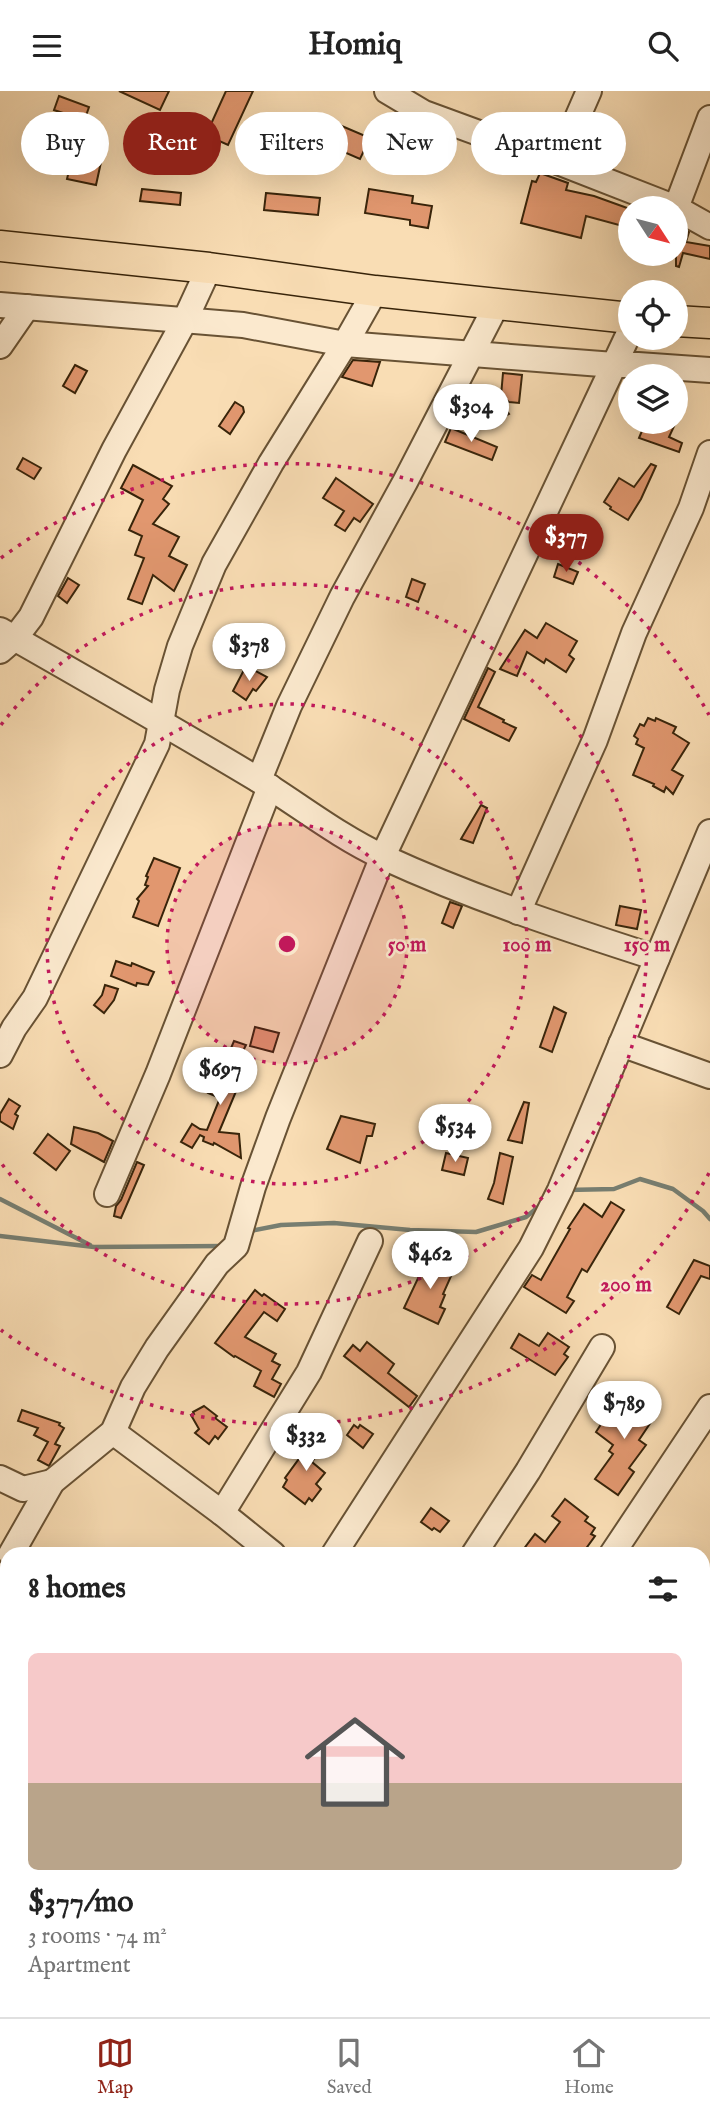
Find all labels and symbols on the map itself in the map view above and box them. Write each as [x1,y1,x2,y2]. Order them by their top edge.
north arrow [618,196,688,266]
pin: $304 [430,385,512,444]
pin: $377 [525,515,607,574]
pin: $378 [208,623,290,683]
centre of rings [275,932,299,956]
text: 50 m [388,932,427,959]
text: 100 m [502,932,552,959]
text: 150 m [624,932,671,959]
pin: $697 [179,1047,261,1107]
pin: $534 [414,1105,496,1164]
pin: $462 [389,1231,471,1291]
text: 200 m [600,1272,652,1299]
pin: $789 [583,1381,665,1441]
pin: $332 [265,1413,347,1473]

